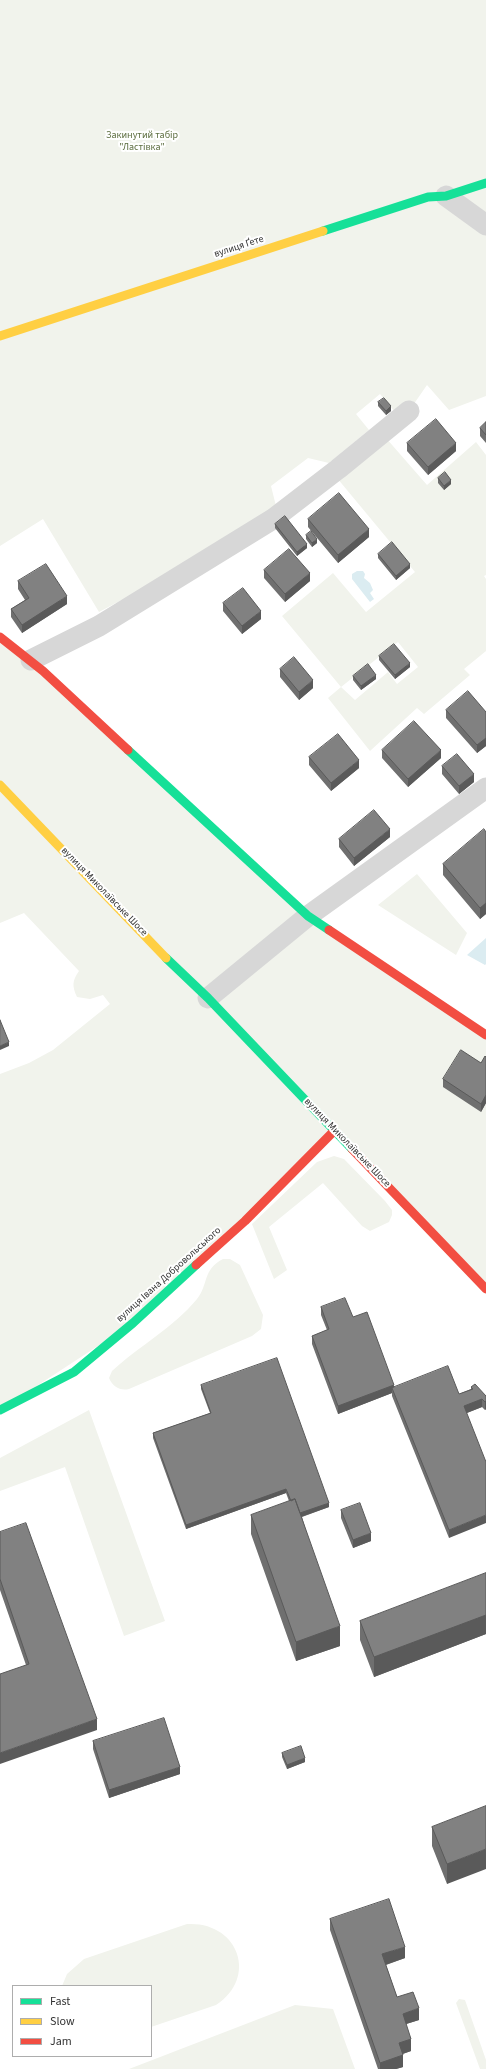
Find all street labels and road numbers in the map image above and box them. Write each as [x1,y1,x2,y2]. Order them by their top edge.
street label: вулиця Ґете [213,233,265,261]
street label: вулиця Миколаївське Шосе [58,845,150,939]
street label: вулиця Миколаївське Шосе [301,1096,393,1190]
street label: вулиця Івана Добровольського [114,1225,224,1325]

